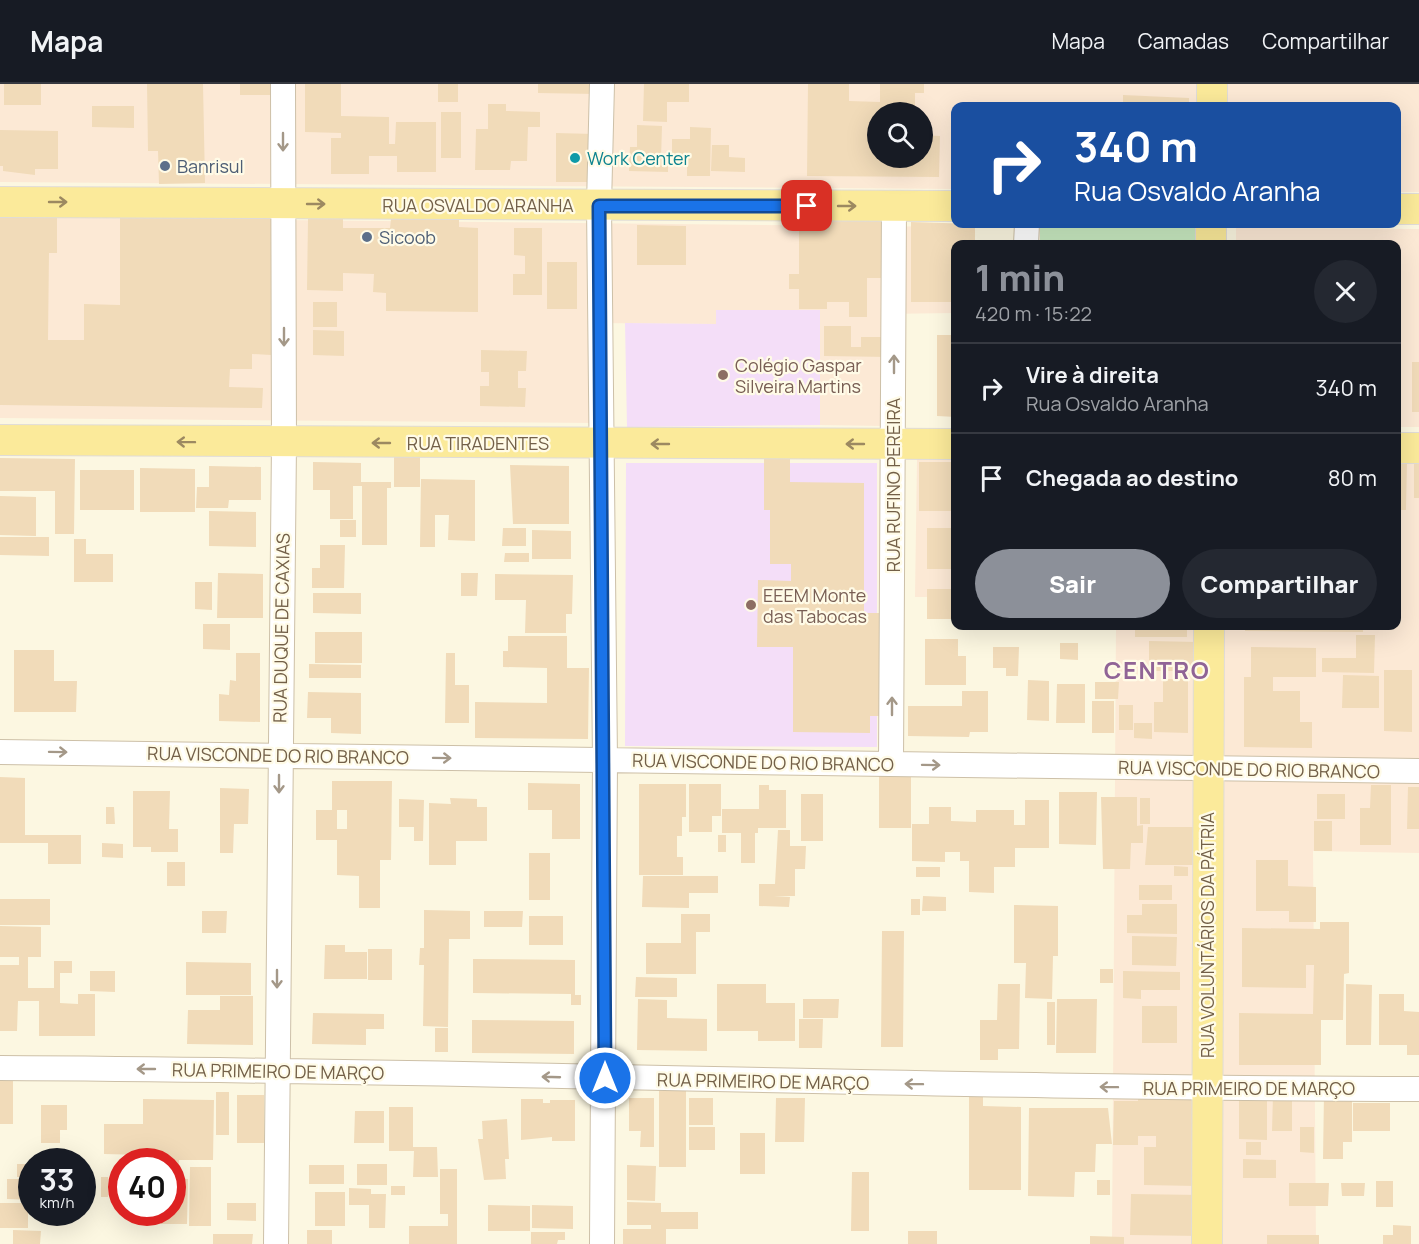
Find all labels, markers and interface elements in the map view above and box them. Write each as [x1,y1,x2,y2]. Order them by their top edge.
text: Mapa [30,22,103,60]
text: Mapa [1051,27,1105,55]
text: Camadas [1138,27,1229,55]
text: Compartilhar [1262,27,1389,55]
map controls [867,102,933,168]
button: search [867,102,933,168]
text: 340 m [1074,117,1198,175]
icon: right [975,126,1053,204]
one-way arrow [277,132,289,152]
place label: Work Center [587,146,691,170]
marker: Work Center [568,151,582,165]
place label: Banrisul [177,154,244,178]
marker: Banrisul [158,159,172,173]
text: Rua Osvaldo Aranha [1074,172,1321,209]
pin [781,180,832,231]
icon: arrive [790,189,823,222]
street label: RUA OSVALDO ARANHA [382,193,574,217]
one-way arrow [48,196,68,208]
one-way arrow [306,198,326,210]
one-way arrow [837,200,857,212]
place label: Sicoob [379,225,436,249]
marker: Sicoob [360,230,374,244]
text: 1 min [975,253,1065,302]
button: close [1314,260,1377,323]
text: 420 m · 15:22 [975,300,1092,327]
one-way arrow [278,327,290,347]
place label: Colégio Gaspar Silveira Martins [735,353,862,398]
one-way arrow [888,354,900,374]
text: Vire à direita [1026,360,1159,390]
marker: Colégio Gaspar Silveira Martins [716,368,730,382]
icon: right [975,372,1008,405]
text: 340 m [1315,373,1377,403]
text: Rua Osvaldo Aranha [1026,390,1209,417]
street label: RUA RUFINO PEREIRA [881,397,905,572]
street label: RUA TIRADENTES [407,431,549,455]
one-way arrow [177,436,197,448]
one-way arrow [372,437,392,449]
one-way arrow [651,438,671,450]
one-way arrow [846,438,866,450]
icon: arrive [975,462,1008,495]
text: Chegada ao destino [1026,463,1238,493]
text: 80 m [1328,463,1377,493]
street label: RUA DUQUE DE CAXIAS [267,533,295,723]
button: Sair [975,549,1170,618]
button: Compartilhar [1182,549,1377,618]
place label: EEEM Monte das Tabocas [763,583,867,628]
marker: EEEM Monte das Tabocas [744,598,758,612]
district label: CENTRO [1104,653,1210,686]
one-way arrow [886,696,898,716]
street label: RUA VISCONDE DO RIO BRANCO [147,741,409,769]
one-way arrow [48,746,68,758]
street label: RUA VISCONDE DO RIO BRANCO [632,748,894,776]
one-way arrow [432,752,452,764]
street label: RUA VISCONDE DO RIO BRANCO [1118,755,1380,783]
one-way arrow [921,759,941,771]
one-way arrow [273,774,285,794]
street label: RUA VOLUNTÁRIOS DA PÁTRIA [1195,811,1219,1058]
one-way arrow [271,969,283,989]
position arrow [573,1046,637,1110]
street label: RUA PRIMEIRO DE MARÇO [172,1057,384,1085]
one-way arrow [136,1063,156,1075]
street label: RUA PRIMEIRO DE MARÇO [657,1067,869,1095]
one-way arrow [541,1071,561,1083]
street label: RUA PRIMEIRO DE MARÇO [1143,1076,1355,1100]
one-way arrow [904,1078,924,1090]
one-way arrow [1099,1081,1119,1093]
speed limit sign: 40 [108,1148,186,1226]
text: 33 [40,1159,74,1200]
text: km/h [40,1192,74,1213]

